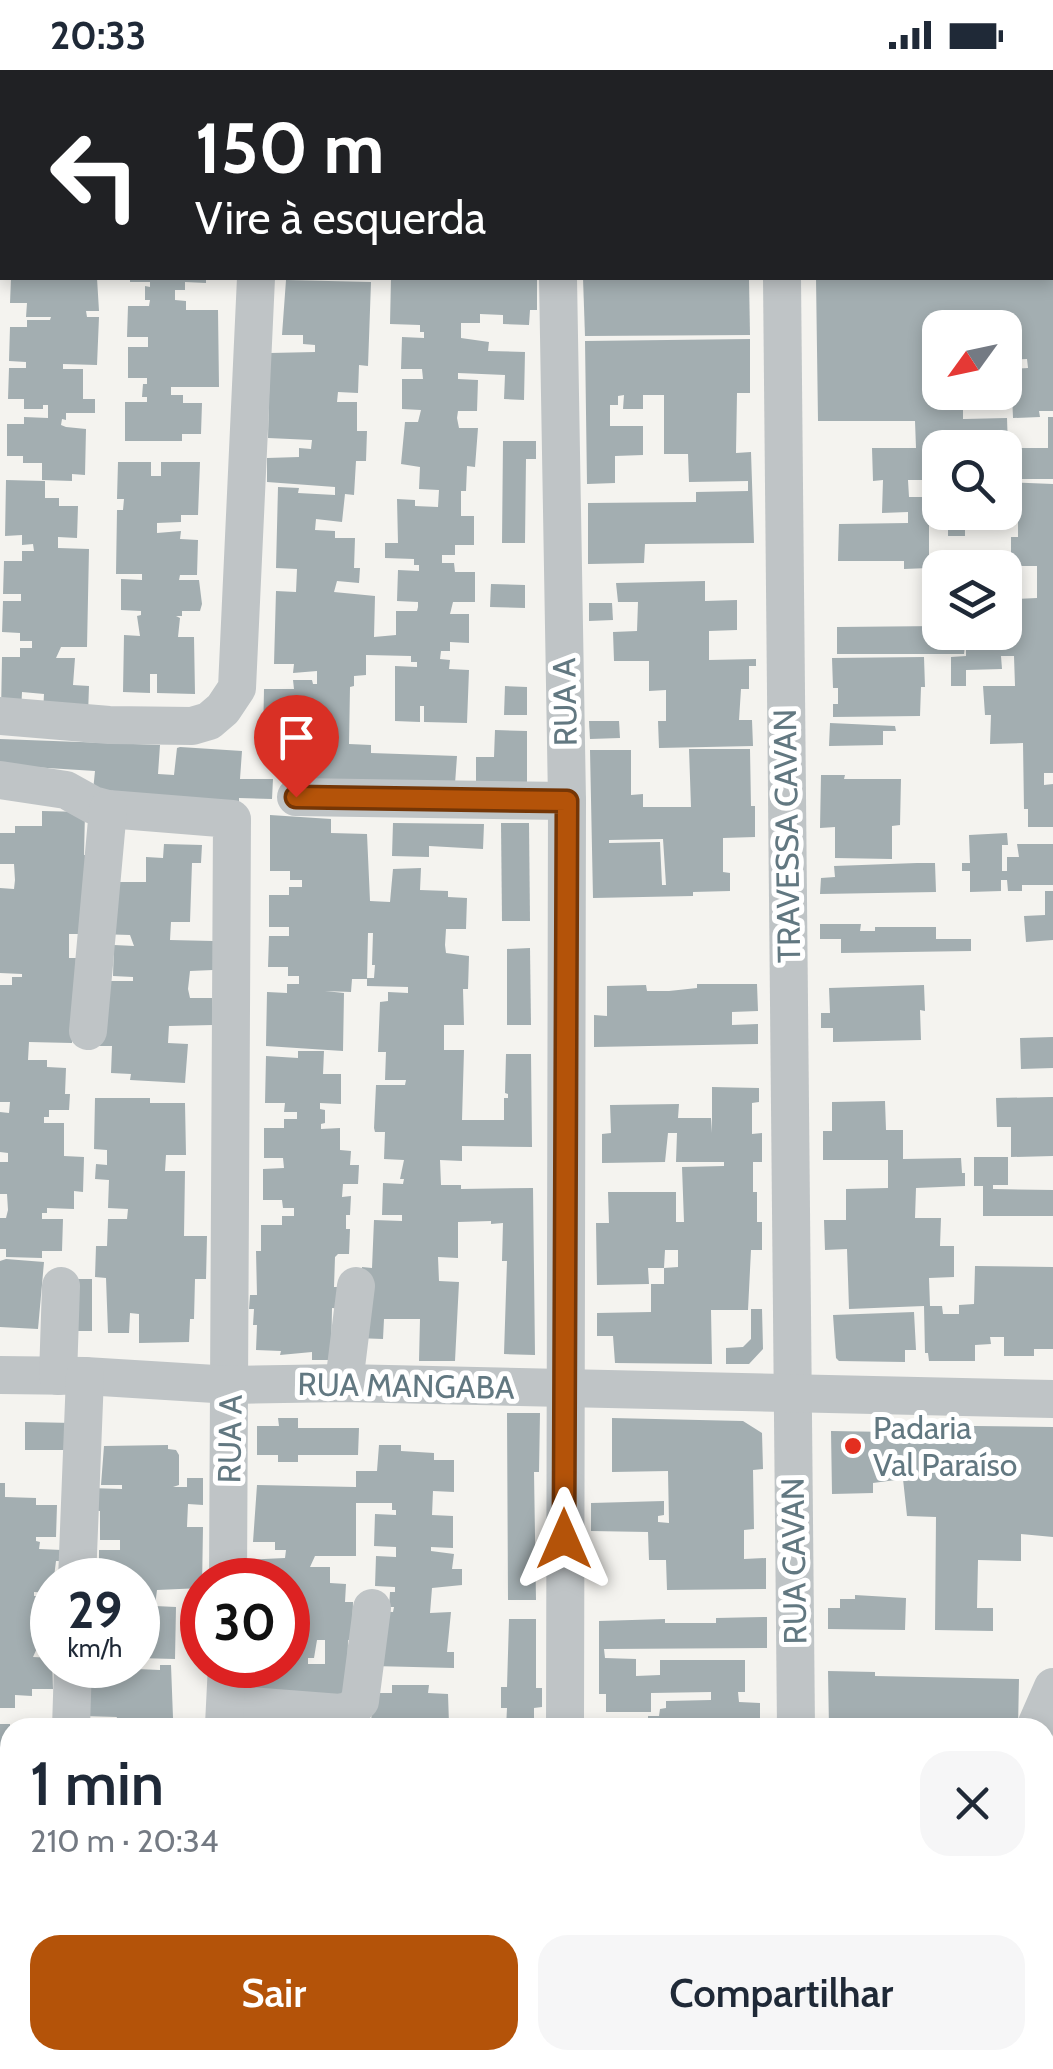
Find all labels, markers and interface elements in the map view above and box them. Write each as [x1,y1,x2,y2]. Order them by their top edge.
text: 20:33 [50,12,146,59]
text: 150 m [195,105,384,191]
icon: left [30,110,160,240]
text: Vire à esquerda [195,191,486,245]
north arrow [922,310,1022,410]
map controls [922,310,1022,650]
button: search [922,430,1022,530]
button: layers [922,550,1022,650]
street label: RUA A [544,657,585,747]
pin [254,695,339,798]
street label: TRAVESSA CAVAN [765,709,808,963]
icon: arrive [269,710,324,765]
street label: RUA MANGABA [297,1364,515,1407]
street label: RUA A [209,1394,250,1484]
place label: Padaria Val Paraíso [873,1408,1017,1484]
marker: Padaria Val Paraíso [842,1435,864,1457]
street label: RUA CAVAN [773,1477,814,1645]
position arrow [512,1487,616,1591]
speed limit sign: 30 [180,1558,310,1688]
text: 29 [68,1580,122,1641]
text: km/h [68,1633,122,1663]
text: 1 min [30,1747,164,1820]
button: close [920,1751,1025,1856]
text: 210 m · 20:34 [30,1821,218,1860]
button: Sair [30,1935,518,2050]
button: Compartilhar [538,1935,1025,2050]

